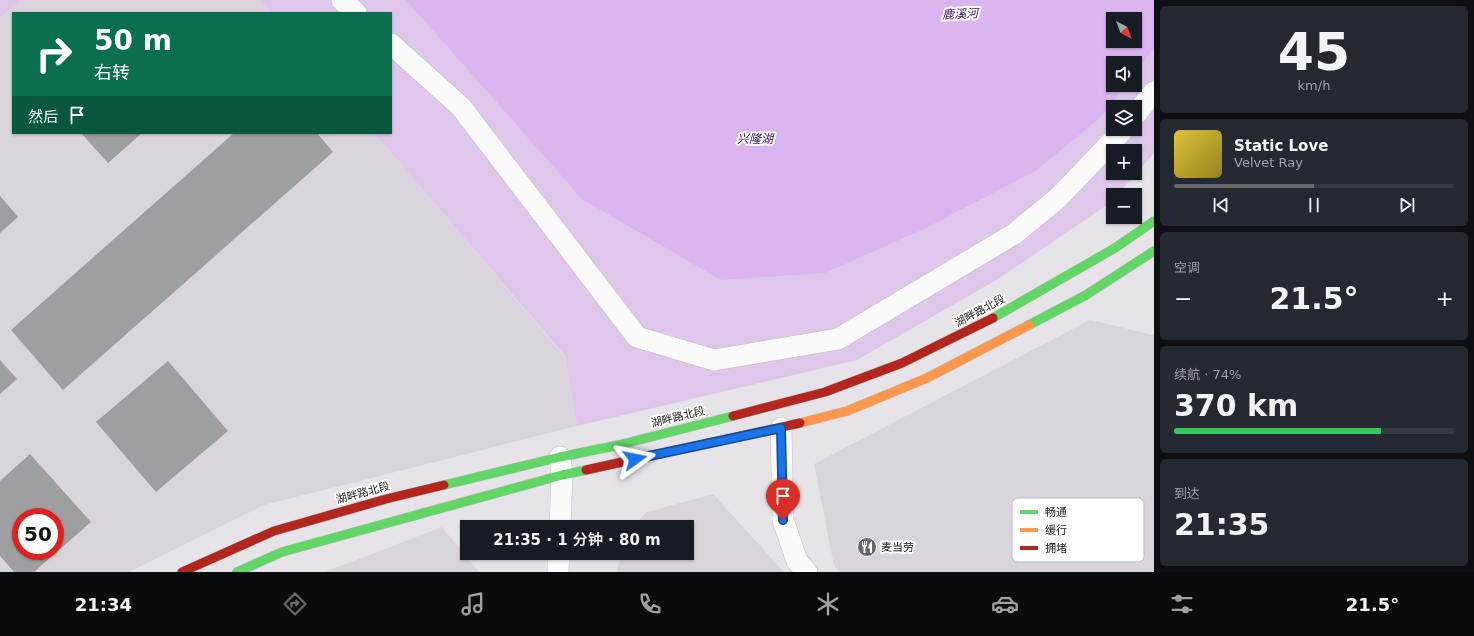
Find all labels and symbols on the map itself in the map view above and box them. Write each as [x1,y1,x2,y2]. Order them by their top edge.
water label: 鹿溪河 [942,6,980,22]
north arrow [1106,12,1142,48]
water label: 兴隆湖 [737,132,775,146]
street label: 湖畔路北段 [953,292,1007,330]
street label: 湖畔路北段 [650,404,706,430]
position arrow [614,438,656,480]
pin [766,479,800,520]
street label: 湖畔路北段 [335,480,391,506]
legend [1012,498,1144,562]
text: 畅通 [1045,506,1067,519]
speed limit sign: 50 [12,508,64,560]
text: 缓行 [1045,524,1067,537]
restaurant icon: 麦当劳 [856,536,878,558]
place label: 麦当劳 [881,541,914,554]
text: 拥堵 [1045,542,1067,555]

